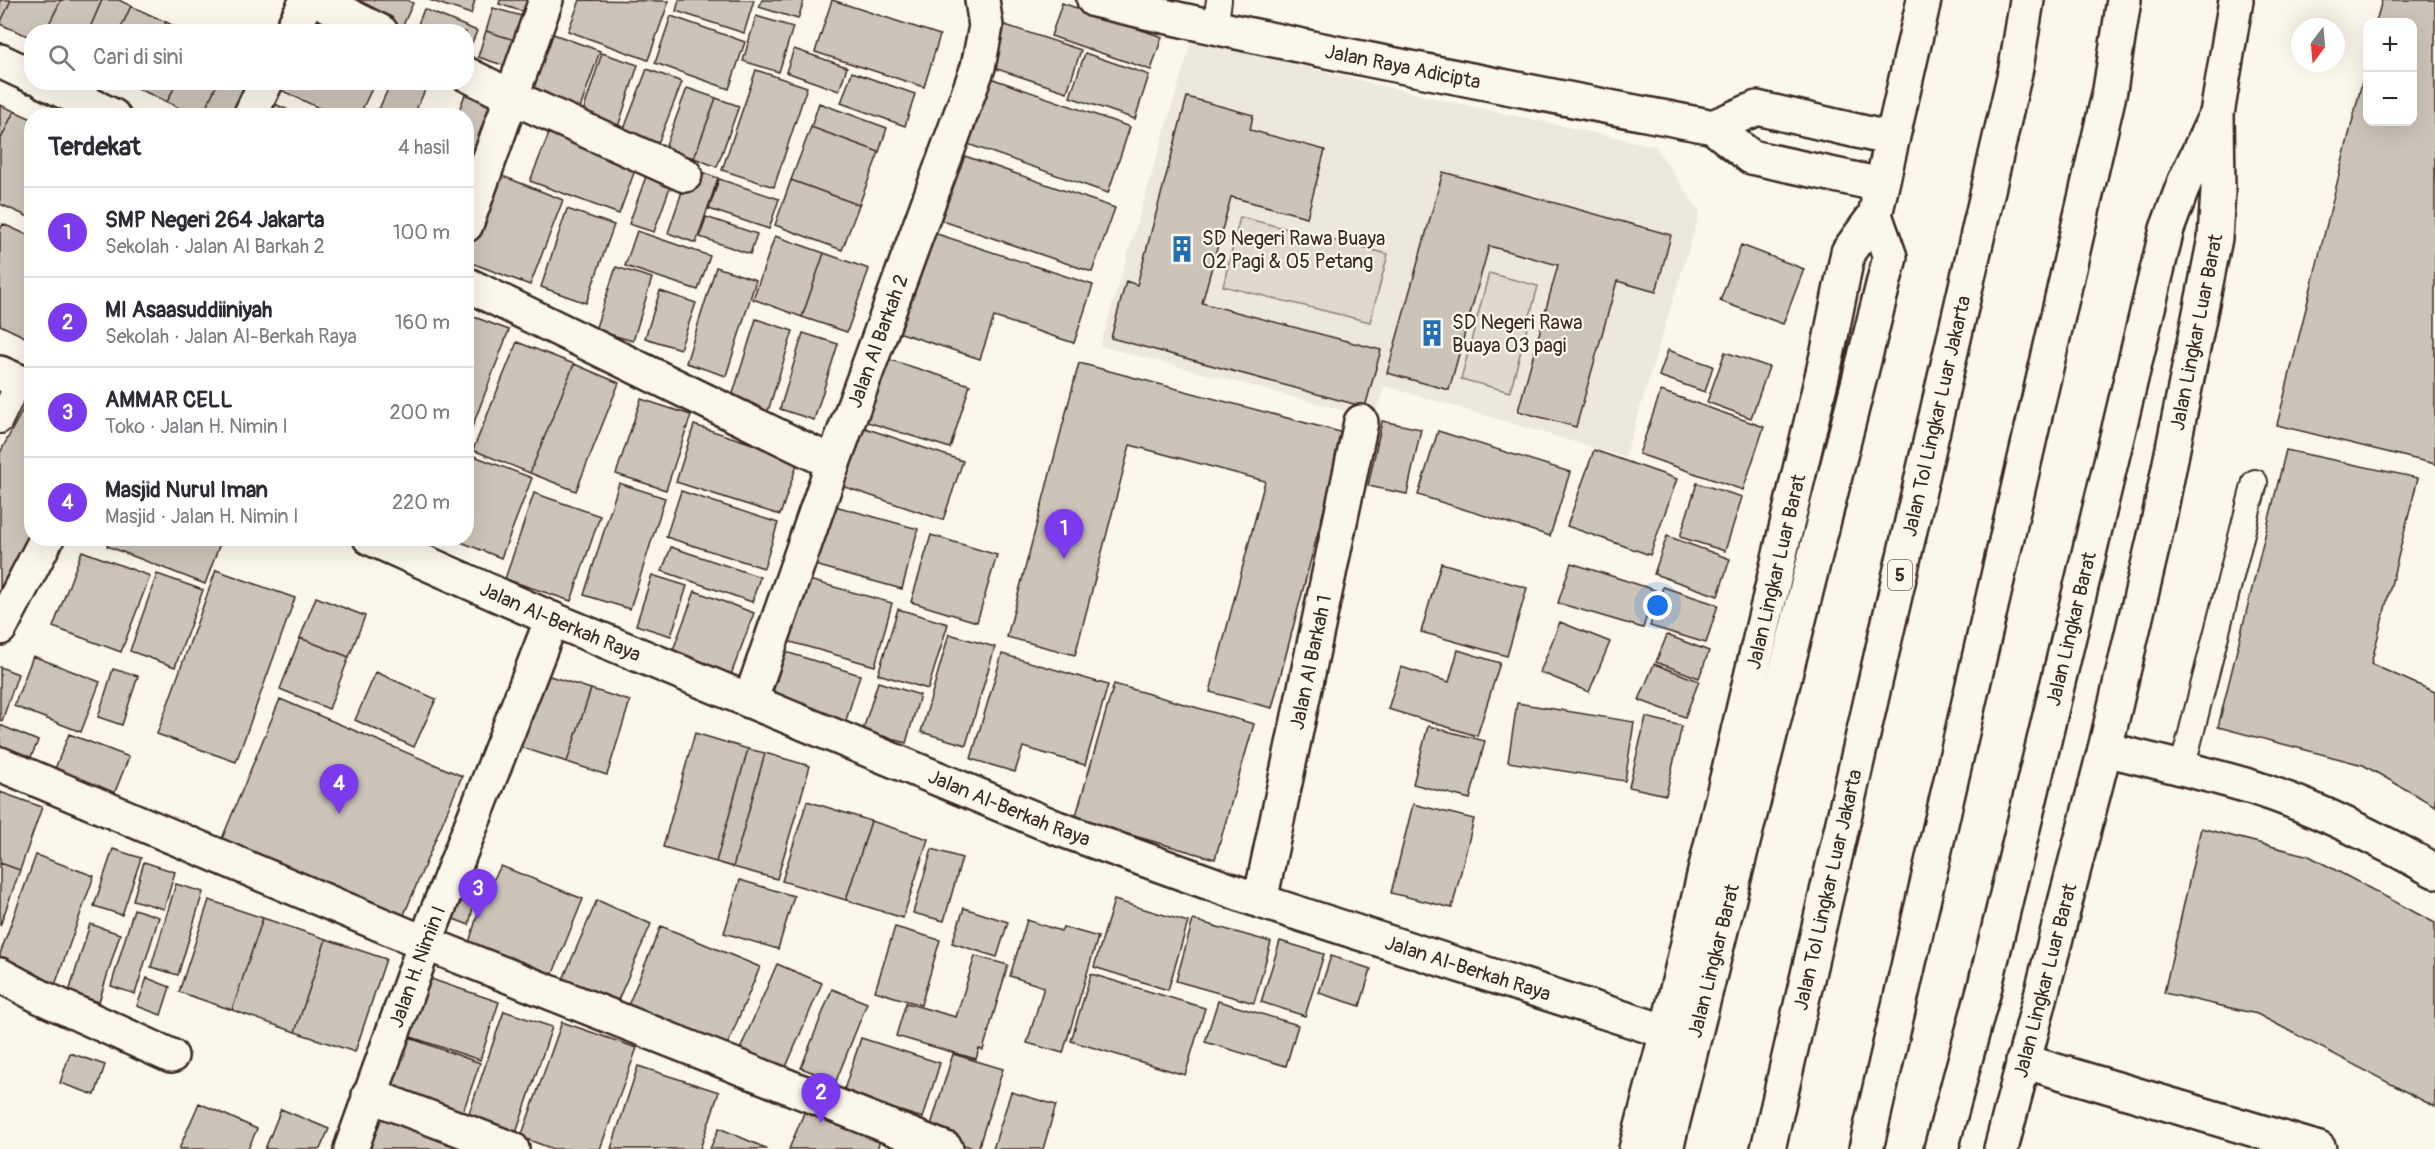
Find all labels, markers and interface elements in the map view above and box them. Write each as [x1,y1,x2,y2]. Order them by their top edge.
north arrow [2291,18,2345,72]
map controls [2363,18,2417,126]
button: + [2363,18,2417,72]
search box [24,24,474,90]
street label: Jalan Raya Adicipta [1323,39,1483,95]
icon: search [45,41,78,74]
text: Cari di sini [93,43,183,71]
button: − [2363,72,2417,126]
text: Terdekat [48,131,141,163]
text: 4 hasil [398,135,450,160]
text: SMP Negeri 264 Jakarta [105,206,325,234]
text: 1 [64,220,71,245]
text: 100 m [393,220,450,245]
place label: SD Negeri Rawa Buaya 02 Pagi & 05 Petang [1202,226,1385,274]
street label: Jalan Lingkar Luar Barat [2165,231,2229,433]
text: Sekolah · Jalan Al Barkah 2 [105,234,325,259]
building icon: SD Negeri Rawa Buaya 02 Pagi & 05 Petang [1167,234,1197,264]
street label: Jalan Al Barkah 2 [842,271,914,411]
street label: Jalan Tol Lingkar Luar Jakarta [1897,293,1976,539]
text: MI Asaasuddiiniyah [105,296,272,324]
text: 2 [62,310,73,335]
text: 160 m [395,310,450,335]
place label: SD Negeri Rawa Buaya 03 pagi [1452,310,1583,358]
building icon: SD Negeri Rawa Buaya 03 pagi [1417,318,1447,348]
text: Sekolah · Jalan Al-Berkah Raya [105,324,357,349]
text: AMMAR CELL [105,386,233,414]
text: 3 [62,400,73,425]
text: 200 m [389,400,450,425]
text: Toko · Jalan H. Nimin I [105,414,288,439]
street label: Jalan Lingkar Luar Barat [1741,471,1812,672]
text: Masjid Nurul Iman [105,476,268,504]
text: 4 [62,490,73,515]
text: 220 m [392,490,450,515]
text: Masjid · Jalan H. Nimin I [105,504,299,529]
pin: 1 [1044,510,1084,559]
street label: Jalan Lingkar Barat [2041,549,2102,709]
road number: 5 [1888,560,1912,590]
street label: Jalan Al-Berkah Raya [476,576,645,667]
your location [1643,591,1672,620]
street label: Jalan Al Barkah 1 [1284,593,1337,732]
pin: 4 [320,764,358,814]
street label: Jalan Al-Berkah Raya [924,764,1094,852]
street label: Jalan Tol Lingkar Luar Jakarta [1788,767,1868,1013]
pin: 3 [458,870,498,919]
street label: Jalan Lingkar Barat [1682,880,1745,1041]
street label: Jalan Lingkar Luar Barat [2008,880,2083,1081]
street label: Jalan H. Nimin I [384,902,451,1031]
street label: Jalan Al-Berkah Raya [1382,930,1554,1007]
pin: 2 [802,1074,840,1123]

